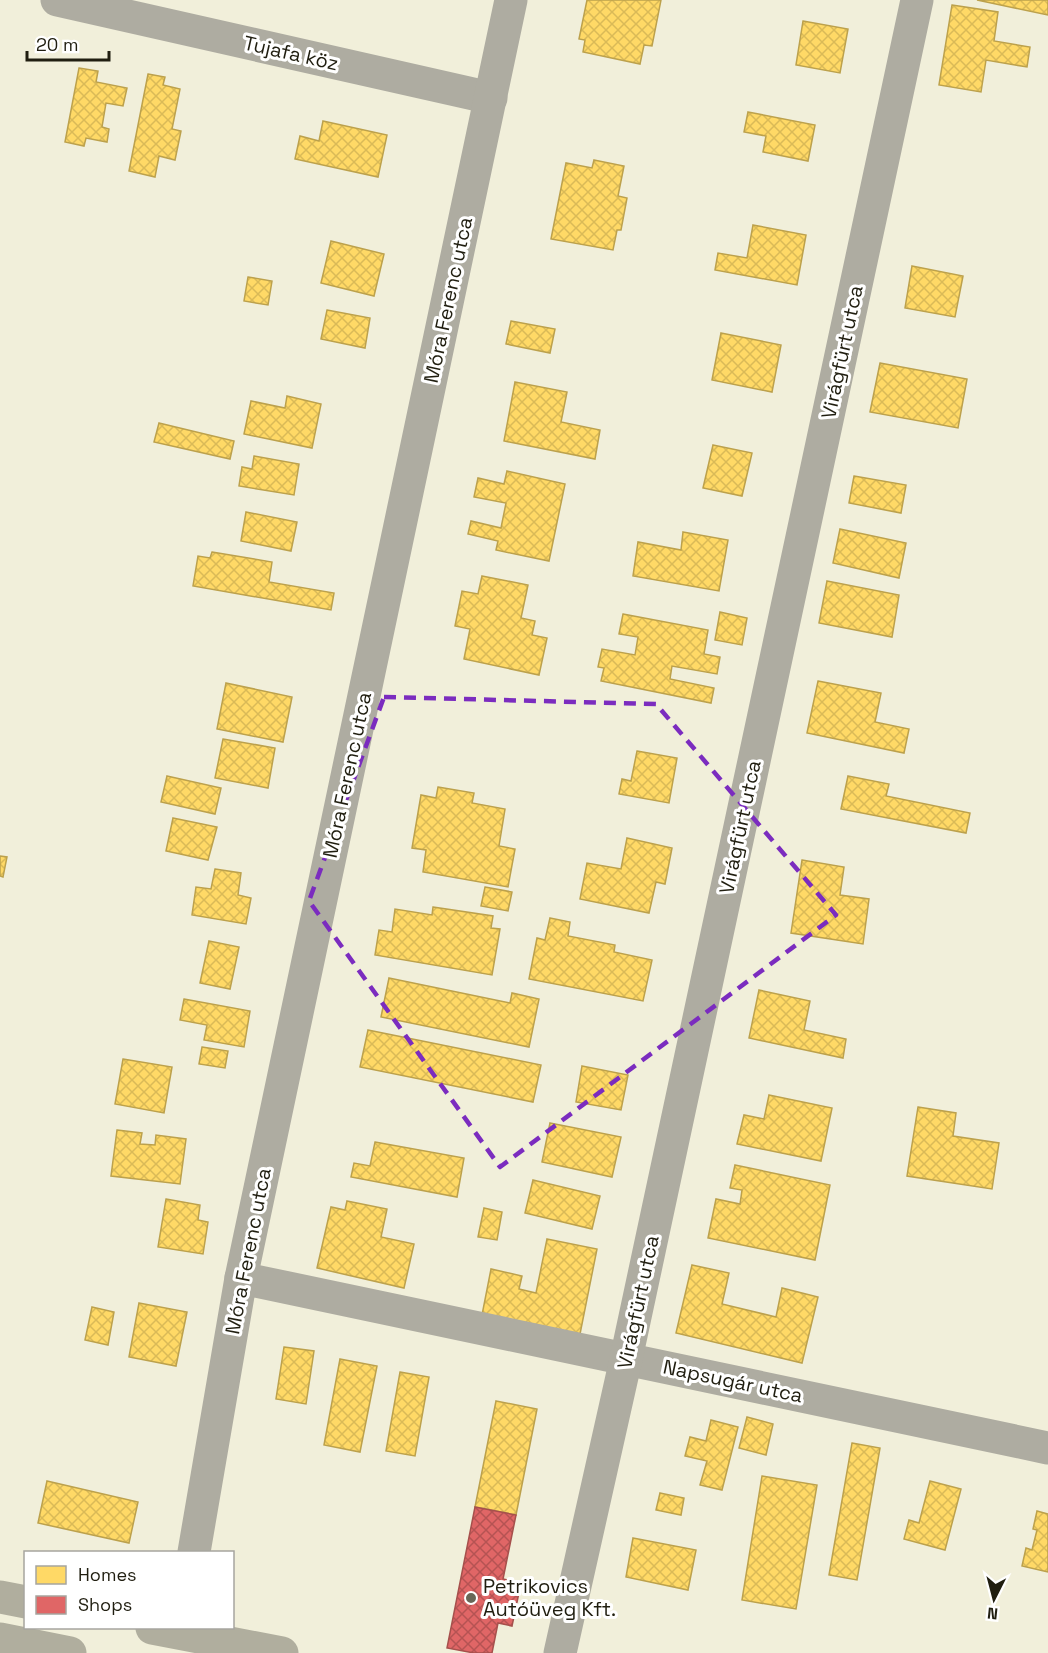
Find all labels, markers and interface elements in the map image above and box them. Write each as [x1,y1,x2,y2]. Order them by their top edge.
scale bar [27,24,110,62]
street label: Tujafa köz [241,30,341,76]
text: 20 m [36,33,79,56]
street label: Móra Ferenc utca [418,215,478,385]
street label: Virágfürt utca [815,283,869,421]
street label: Móra Ferenc utca [317,690,377,860]
street label: Virágfürt utca [713,758,767,896]
street label: Móra Ferenc utca [219,1166,277,1336]
street label: Virágfürt utca [611,1233,665,1371]
street label: Napsugár utca [661,1354,805,1408]
legend [24,1551,234,1629]
text: Homes [78,1563,137,1586]
north arrow [964,1569,1024,1629]
place label: Petrikovics Autóüveg Kft. [483,1573,616,1622]
marker: Petrikovics Autóüveg Kft. [464,1591,478,1605]
text: Shops [78,1593,132,1616]
text: N [986,1602,999,1624]

